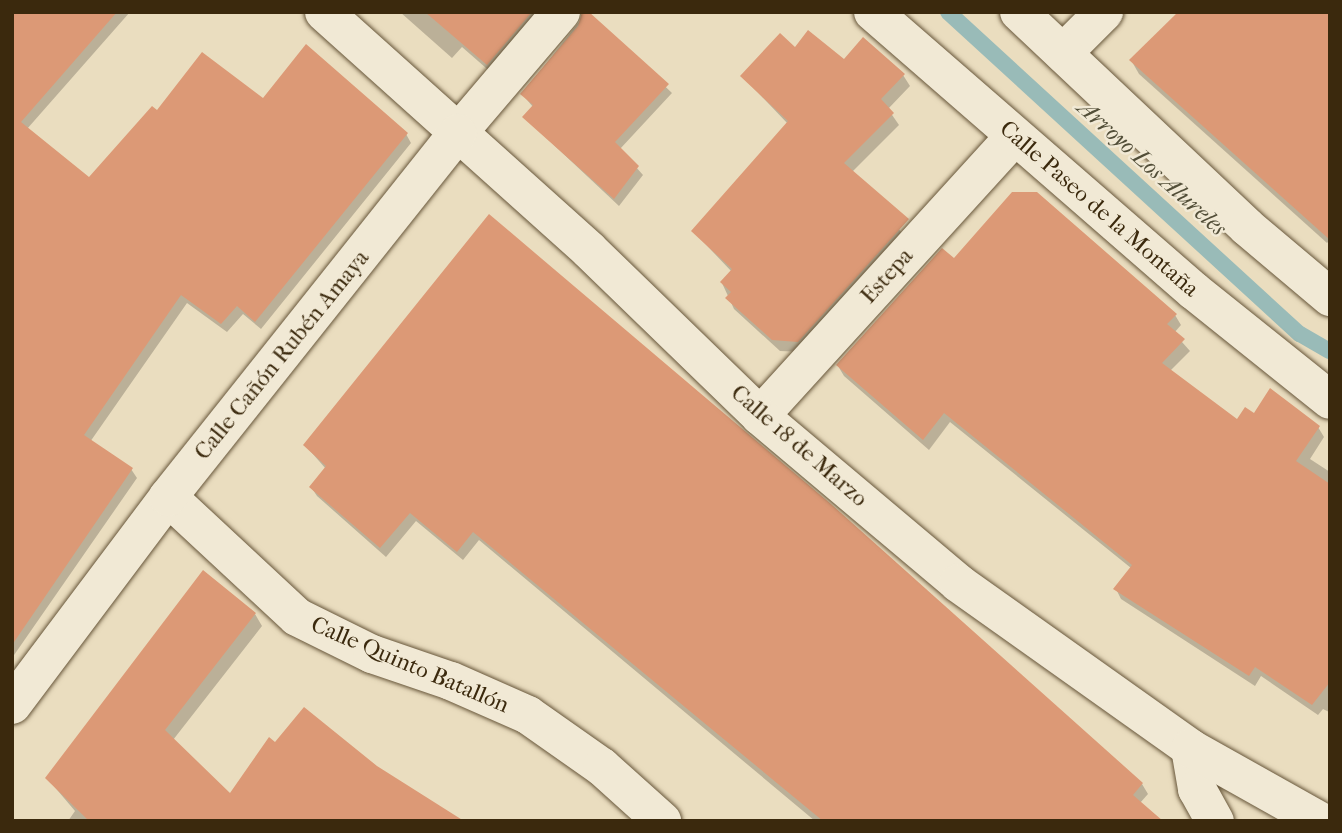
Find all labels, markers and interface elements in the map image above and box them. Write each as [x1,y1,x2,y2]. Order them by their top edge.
water label: Arroyo Los Alureles [1072,94,1232,242]
street label: Calle Paseo de la Montaña [994,115,1204,303]
street label: Estepa [855,243,919,309]
street label: Calle Cañón Rubén Amaya [189,245,375,465]
street label: Calle 18 de Marzo [725,379,873,513]
street label: Calle Quinto Batallón [307,611,513,719]

